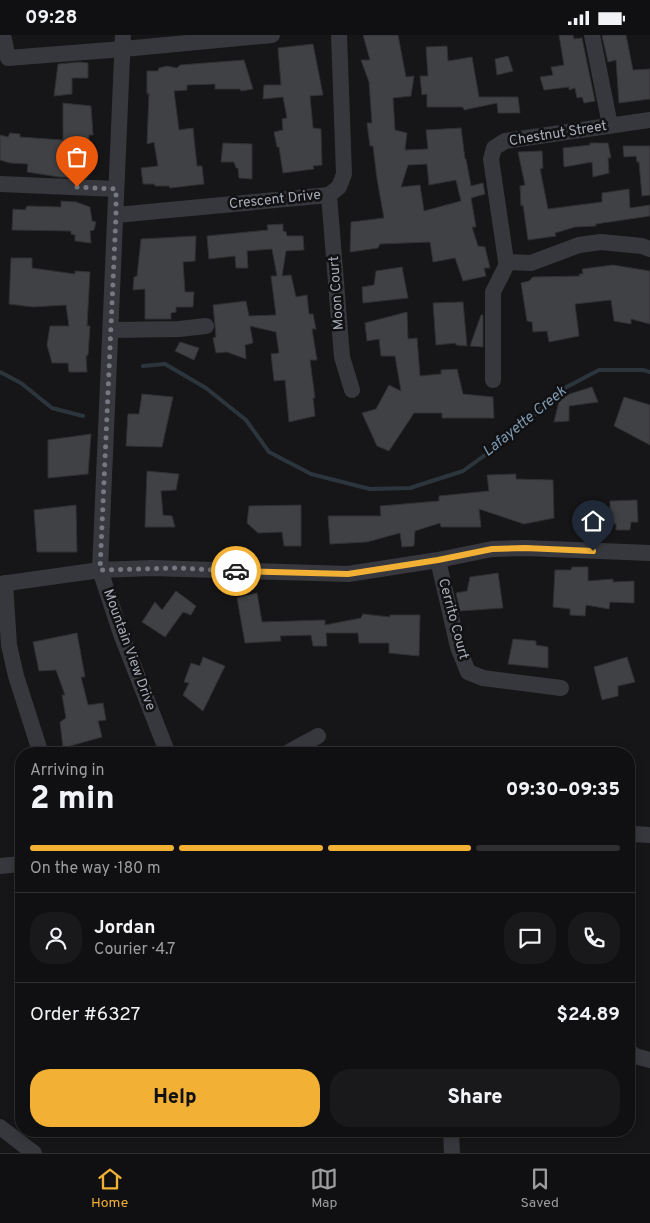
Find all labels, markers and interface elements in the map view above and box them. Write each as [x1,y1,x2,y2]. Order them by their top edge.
text: 09:28 [25,6,77,30]
street label: Chestnut Street [508,118,608,150]
pin [56,136,98,187]
icon: bag [63,143,91,171]
street label: Crescent Drive [228,187,322,213]
street label: Moon Court [326,255,348,331]
water label: Lafayette Creek [479,382,571,461]
pin [572,500,614,551]
icon: home [579,507,607,535]
courier [211,546,261,596]
icon: car [222,557,250,585]
street label: Cerrito Court [434,577,472,661]
street label: Mountain View Drive [99,587,159,713]
text: Arriving in [30,761,105,781]
text: 09:30–09:35 [506,778,620,802]
text: 2 min [30,780,115,820]
text: On the way · 180 m [30,859,161,879]
button: person [30,912,82,964]
button: chat [504,912,556,964]
button: phone [568,912,620,964]
text: Jordan [94,916,156,940]
text: Courier · 4.7 [94,940,175,960]
text: Order #6327 [30,1003,141,1027]
text: $24.89 [557,1003,620,1027]
button: Help [30,1069,320,1127]
button: Share [330,1069,620,1127]
tab: Home [91,1165,128,1212]
tab: Map [310,1165,338,1212]
tab: Saved [520,1165,559,1212]

